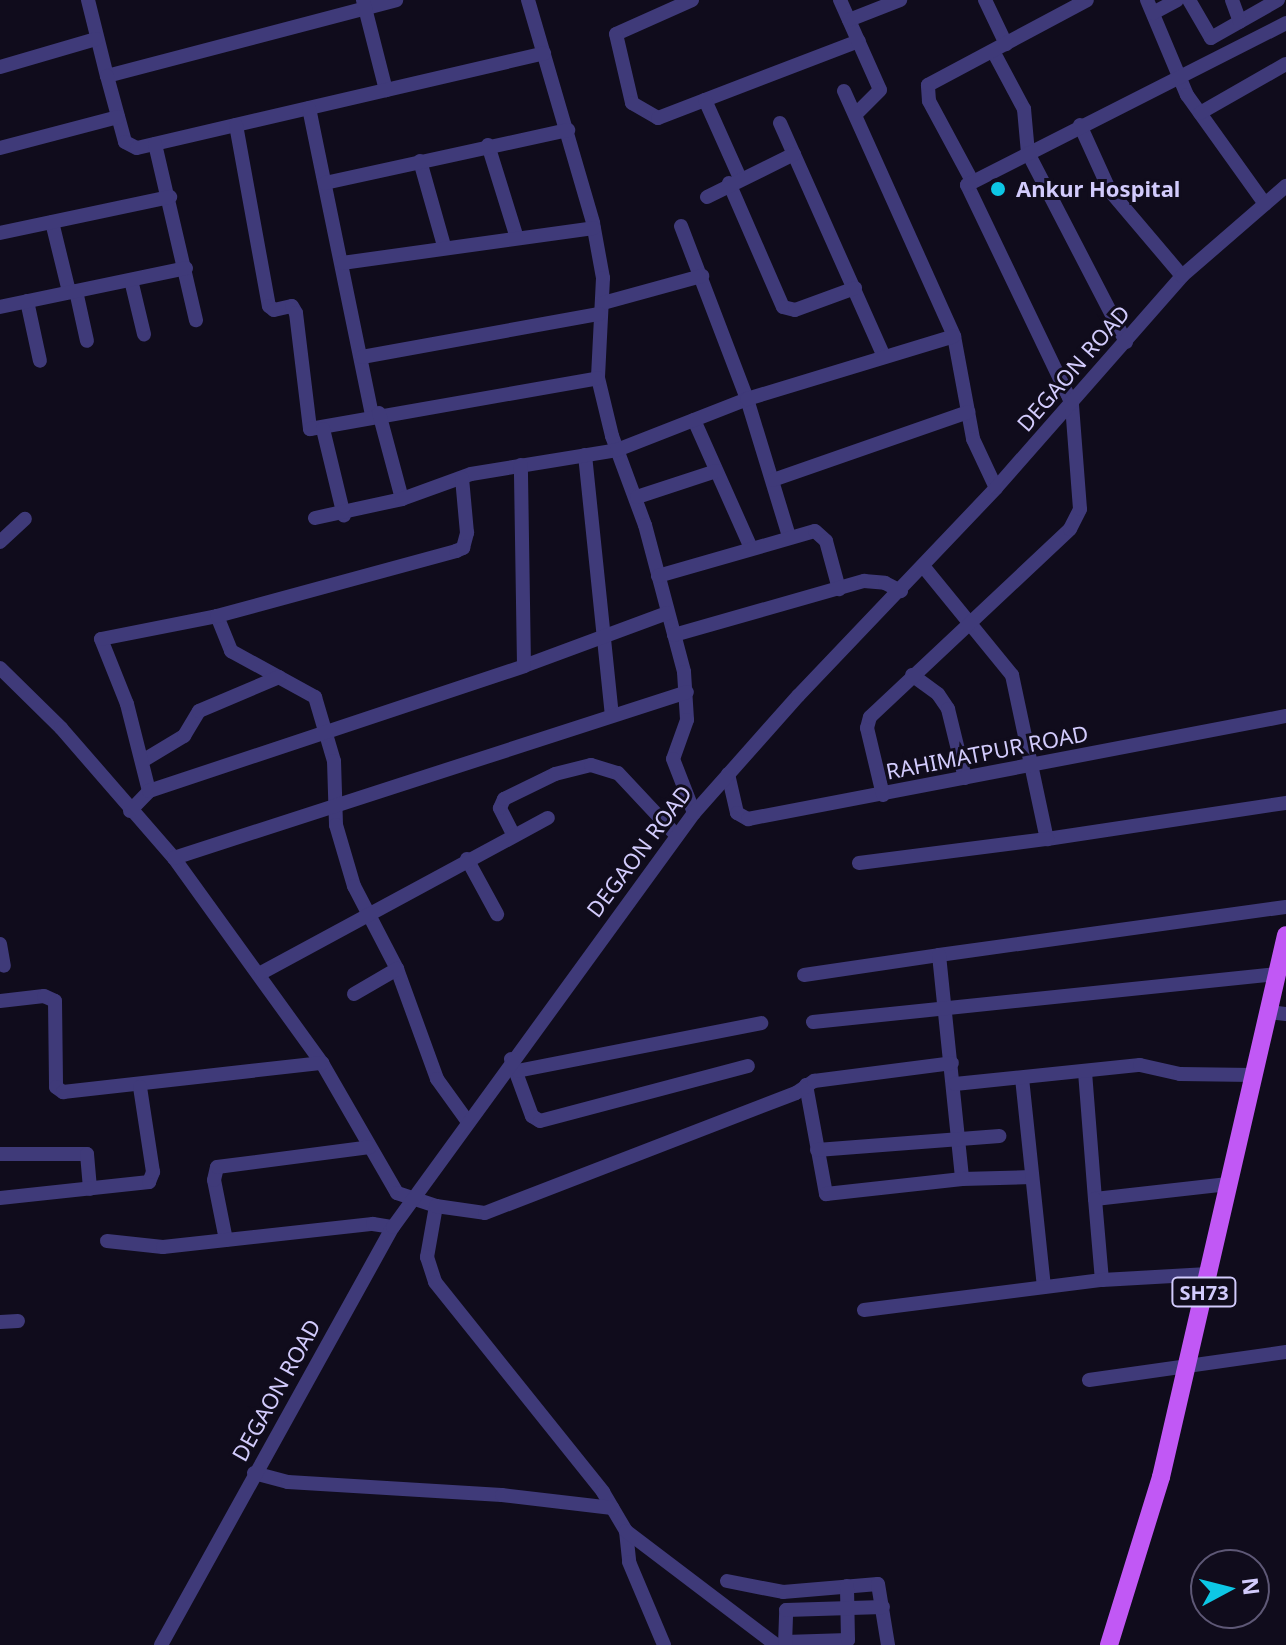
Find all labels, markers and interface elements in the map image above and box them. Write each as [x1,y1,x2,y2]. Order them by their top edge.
place label: Ankur Hospital [1016,176,1180,202]
marker: Ankur Hospital [987,178,1009,200]
street label: DEGAON ROAD [1011,300,1135,436]
street label: RAHIMATPUR ROAD [884,719,1090,785]
street label: DEGAON ROAD [581,780,697,922]
road number: SH73 [1170,1276,1238,1308]
street label: DEGAON ROAD [226,1314,326,1466]
north arrow [1190,1549,1270,1629]
text: N [1236,1576,1268,1597]

